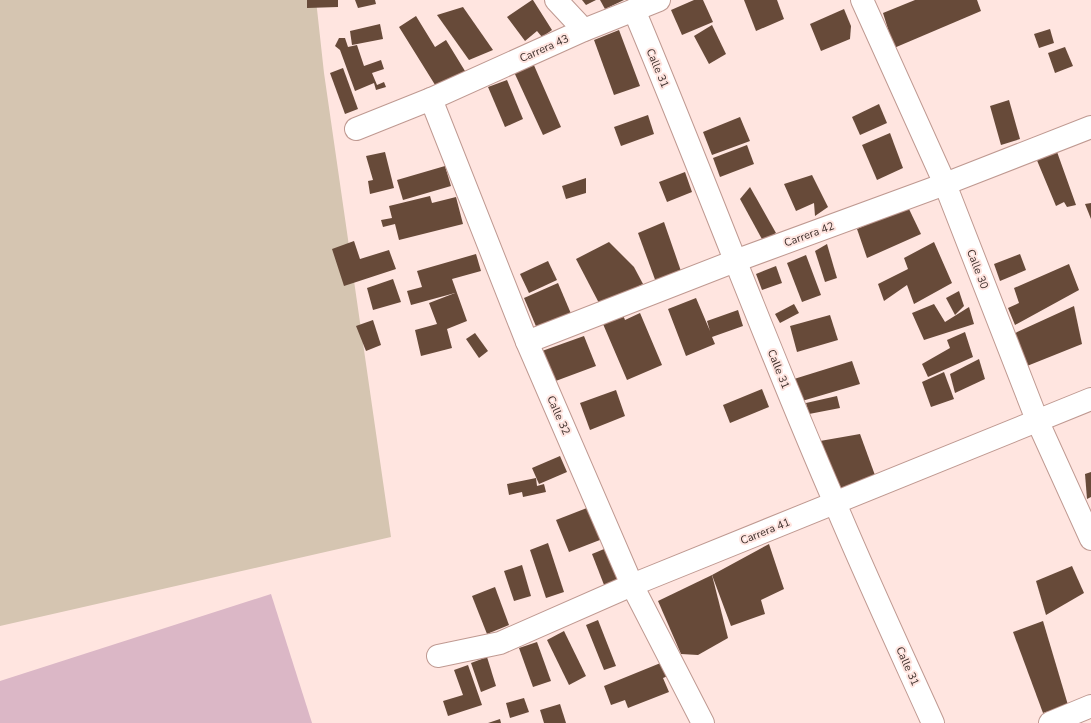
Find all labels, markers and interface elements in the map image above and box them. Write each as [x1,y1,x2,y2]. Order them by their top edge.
street label: Carrera 43 [517,31,571,66]
street label: Calle 31 [643,46,673,90]
street label: Carrera 42 [782,218,836,250]
street label: Calle 30 [963,247,992,292]
street label: Calle 31 [764,347,793,391]
street label: Calle 32 [543,393,574,437]
street label: Carrera 41 [738,515,792,548]
street label: Calle 31 [892,644,923,688]

